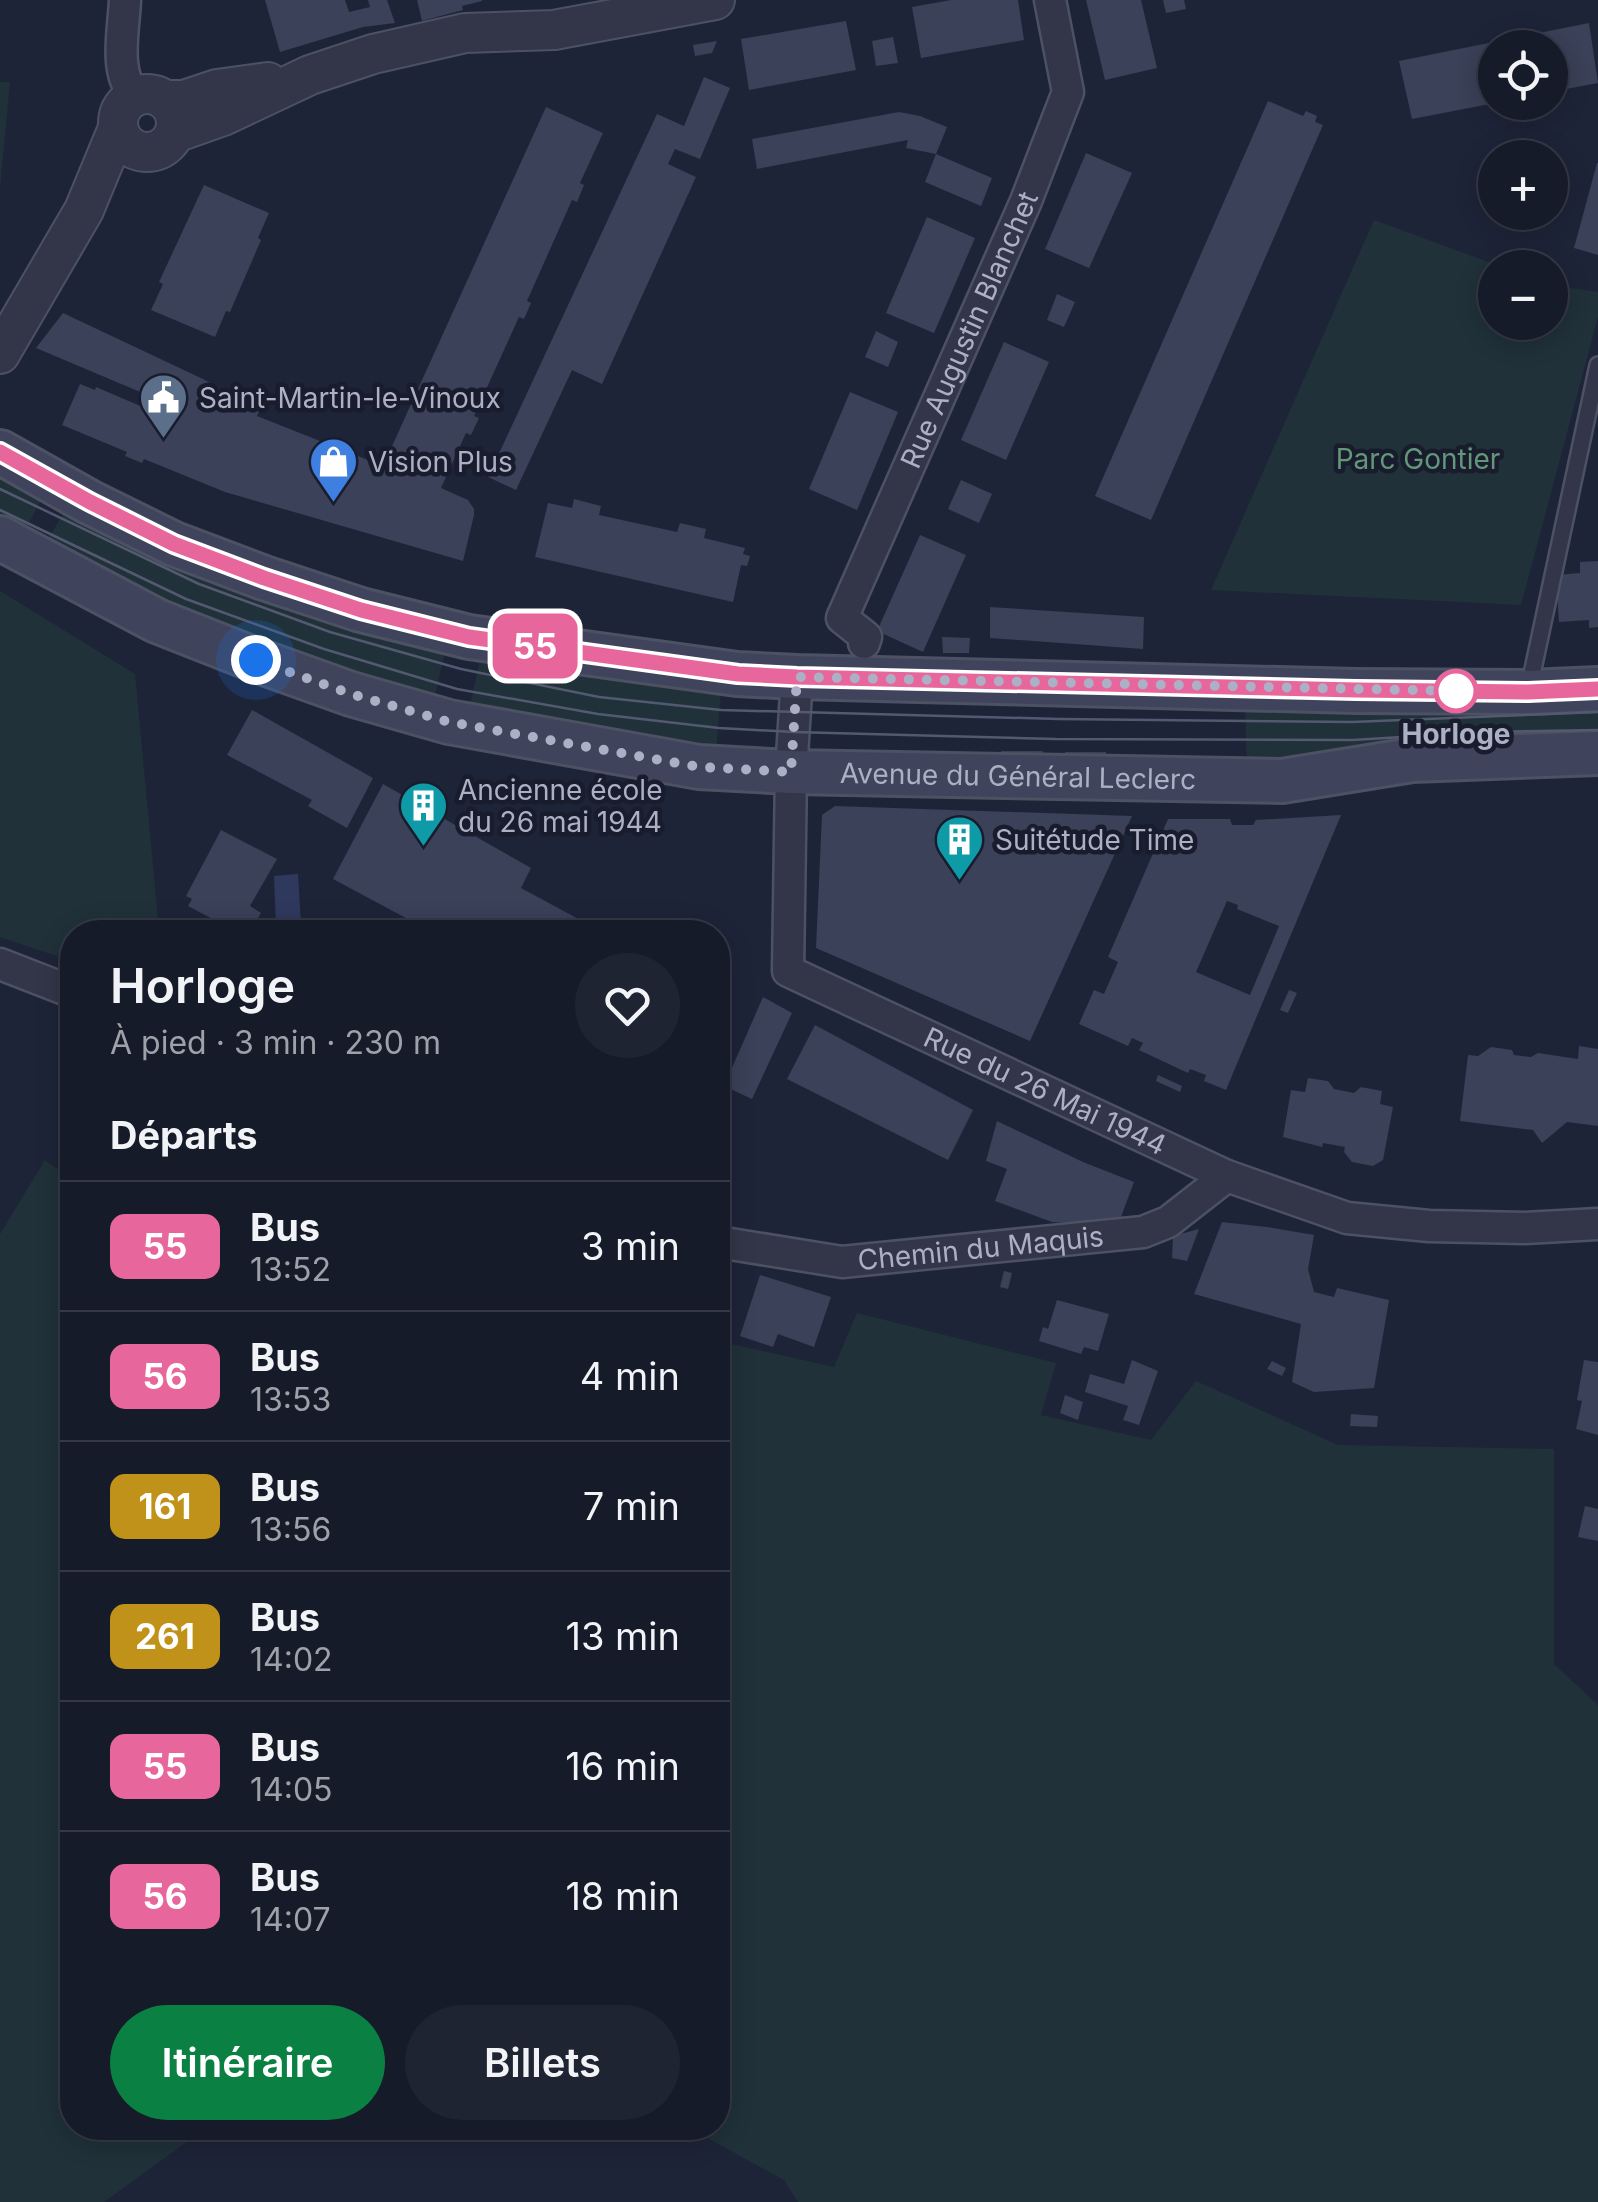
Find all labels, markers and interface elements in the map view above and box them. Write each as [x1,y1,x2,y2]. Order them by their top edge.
map controls [1478,30,1568,340]
button: locate [1478,30,1568,120]
button: + [1478,140,1568,230]
street label: Rue Augustin Blanchet [893,187,1045,473]
button: − [1478,250,1568,340]
public building icon: Saint-Martin-le-Vinoux [138,372,190,440]
place label: Saint-Martin-le-Vinoux [199,381,501,415]
shop icon: Vision Plus [307,436,359,504]
park label: Parc Gontier [1336,442,1500,476]
place label: Vision Plus [368,445,513,479]
line badge: 55 [490,614,580,678]
text: 55 [513,625,557,667]
your location [231,635,281,685]
marker: Horloge [1435,670,1477,712]
place label: Horloge [1401,717,1511,751]
street label: Avenue du Général Leclerc [840,756,1196,796]
place label: Ancienne école du 26 mai 1944 [458,773,662,839]
building icon: Ancienne école du 26 mai 1944 [397,780,449,848]
building icon: Suitétude Time [934,814,986,882]
place label: Suitétude Time [995,823,1194,857]
button: heart [575,953,680,1058]
text: Horloge [110,956,295,1015]
street label: Rue du 26 Mai 1944 [919,1020,1172,1162]
text: À pied · 3 min · 230 m [110,1023,441,1062]
text: Départs [110,1112,258,1158]
text: Bus [250,1204,320,1250]
street label: Chemin du Maquis [856,1219,1105,1277]
text: 3 min [581,1223,680,1269]
text: 55 [143,1225,187,1267]
text: 13:52 [250,1250,331,1289]
text: Bus [250,1334,320,1380]
text: 4 min [580,1353,680,1399]
text: 56 [142,1355,188,1397]
text: 13:53 [250,1380,331,1419]
text: Bus [250,1464,320,1510]
text: 7 min [583,1483,680,1529]
text: 161 [139,1485,191,1527]
text: 13:56 [250,1510,331,1549]
text: Bus [250,1594,320,1640]
text: 13 min [565,1613,680,1659]
text: 261 [135,1615,195,1657]
text: 14:02 [250,1640,333,1679]
text: Bus [250,1724,320,1770]
text: 16 min [565,1743,680,1789]
text: 55 [143,1745,187,1787]
text: 14:05 [250,1770,333,1809]
text: Bus [250,1854,320,1900]
text: 18 min [565,1873,680,1919]
text: 56 [142,1875,188,1917]
text: 14:07 [250,1900,331,1939]
button: Itinéraire [110,2005,385,2120]
button: Billets [405,2005,680,2120]

